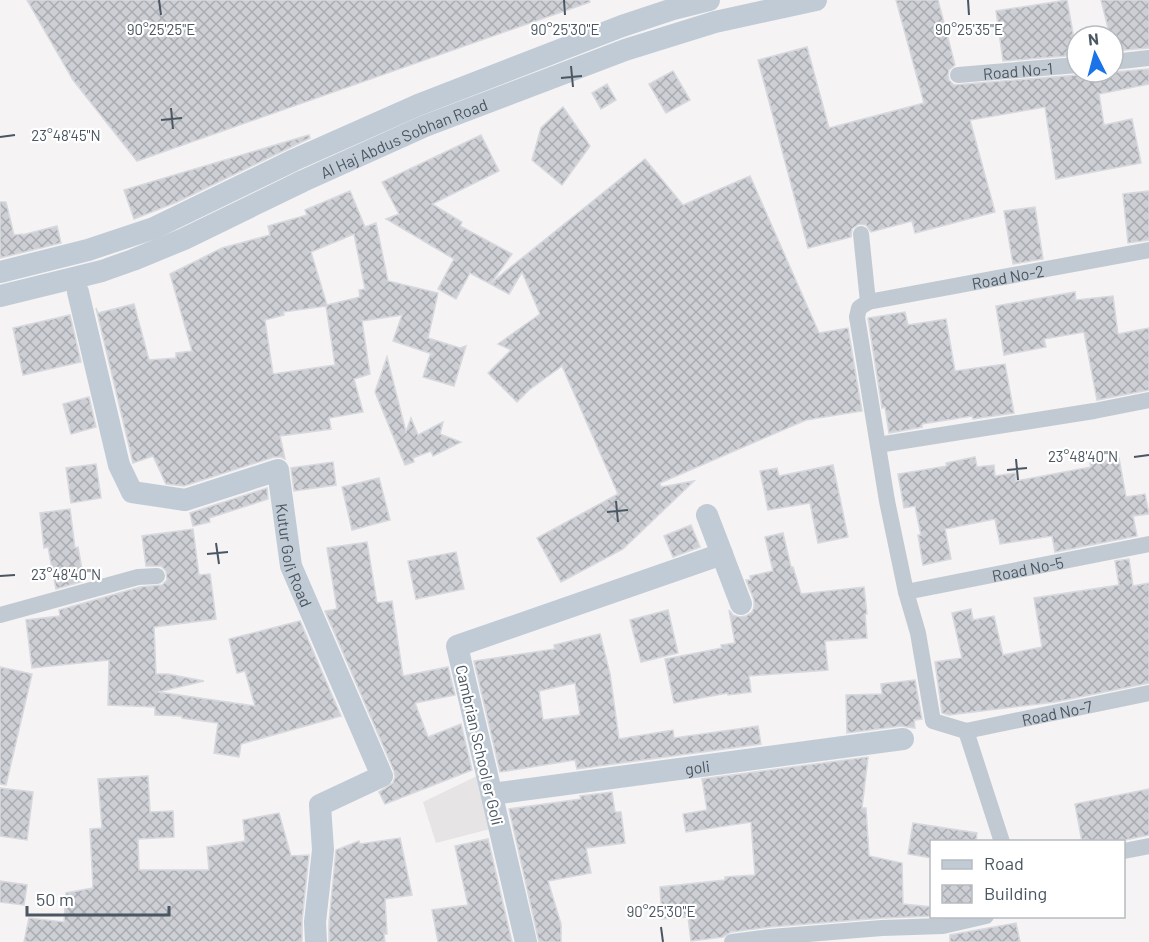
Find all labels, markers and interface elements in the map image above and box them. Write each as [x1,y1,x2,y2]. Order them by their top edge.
text: 90°25'25"E [127,20,195,38]
text: 90°25'30"E [531,20,599,38]
text: 90°25'35"E [935,20,1003,38]
north arrow [1065,24,1125,84]
text: N [1087,29,1100,49]
street label: Road No-1 [982,58,1054,82]
street label: Al Haj Abdus Sobhan Road [317,94,490,182]
text: 23°48'45"N [31,126,101,144]
street label: Road No-2 [970,260,1045,292]
text: 23°48'40"N [1048,447,1118,465]
street label: Kutur Goli Road [273,502,317,610]
street label: Road No-5 [990,552,1065,584]
text: 23°48'40"N [31,565,101,583]
street label: Cambrian School er Goli [452,663,508,827]
street label: Road No-7 [1020,695,1094,729]
street label: goli [683,755,711,778]
legend [930,840,1125,918]
text: Road [984,852,1024,874]
scale bar [27,879,170,917]
text: Building [984,882,1047,904]
text: 50 m [36,888,74,910]
text: 90°25'30"E [627,902,695,920]

